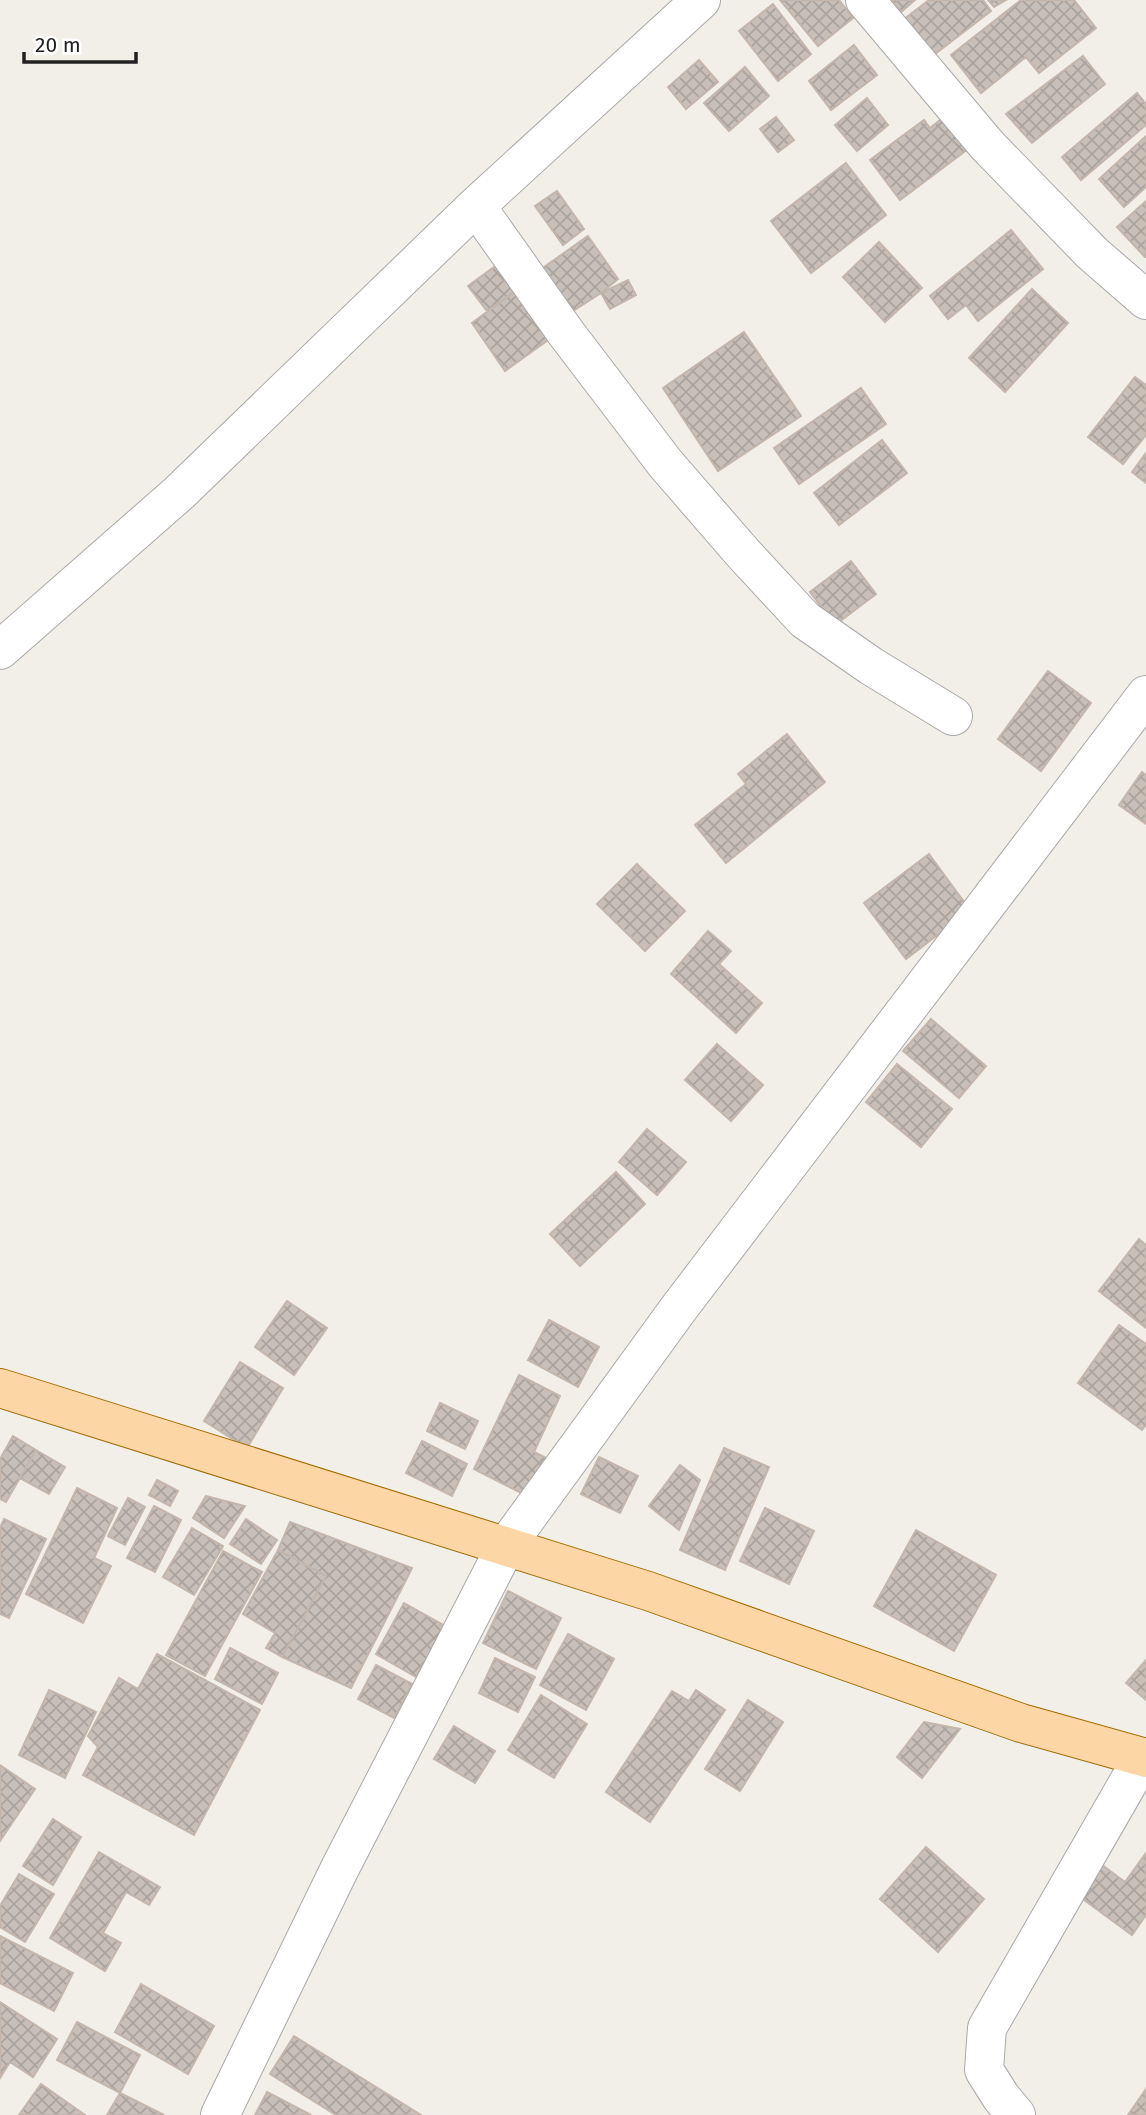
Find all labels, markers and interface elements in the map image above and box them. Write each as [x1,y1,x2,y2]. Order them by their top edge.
scale bar [24,21,136,65]
text: 20 m [35,32,81,58]

